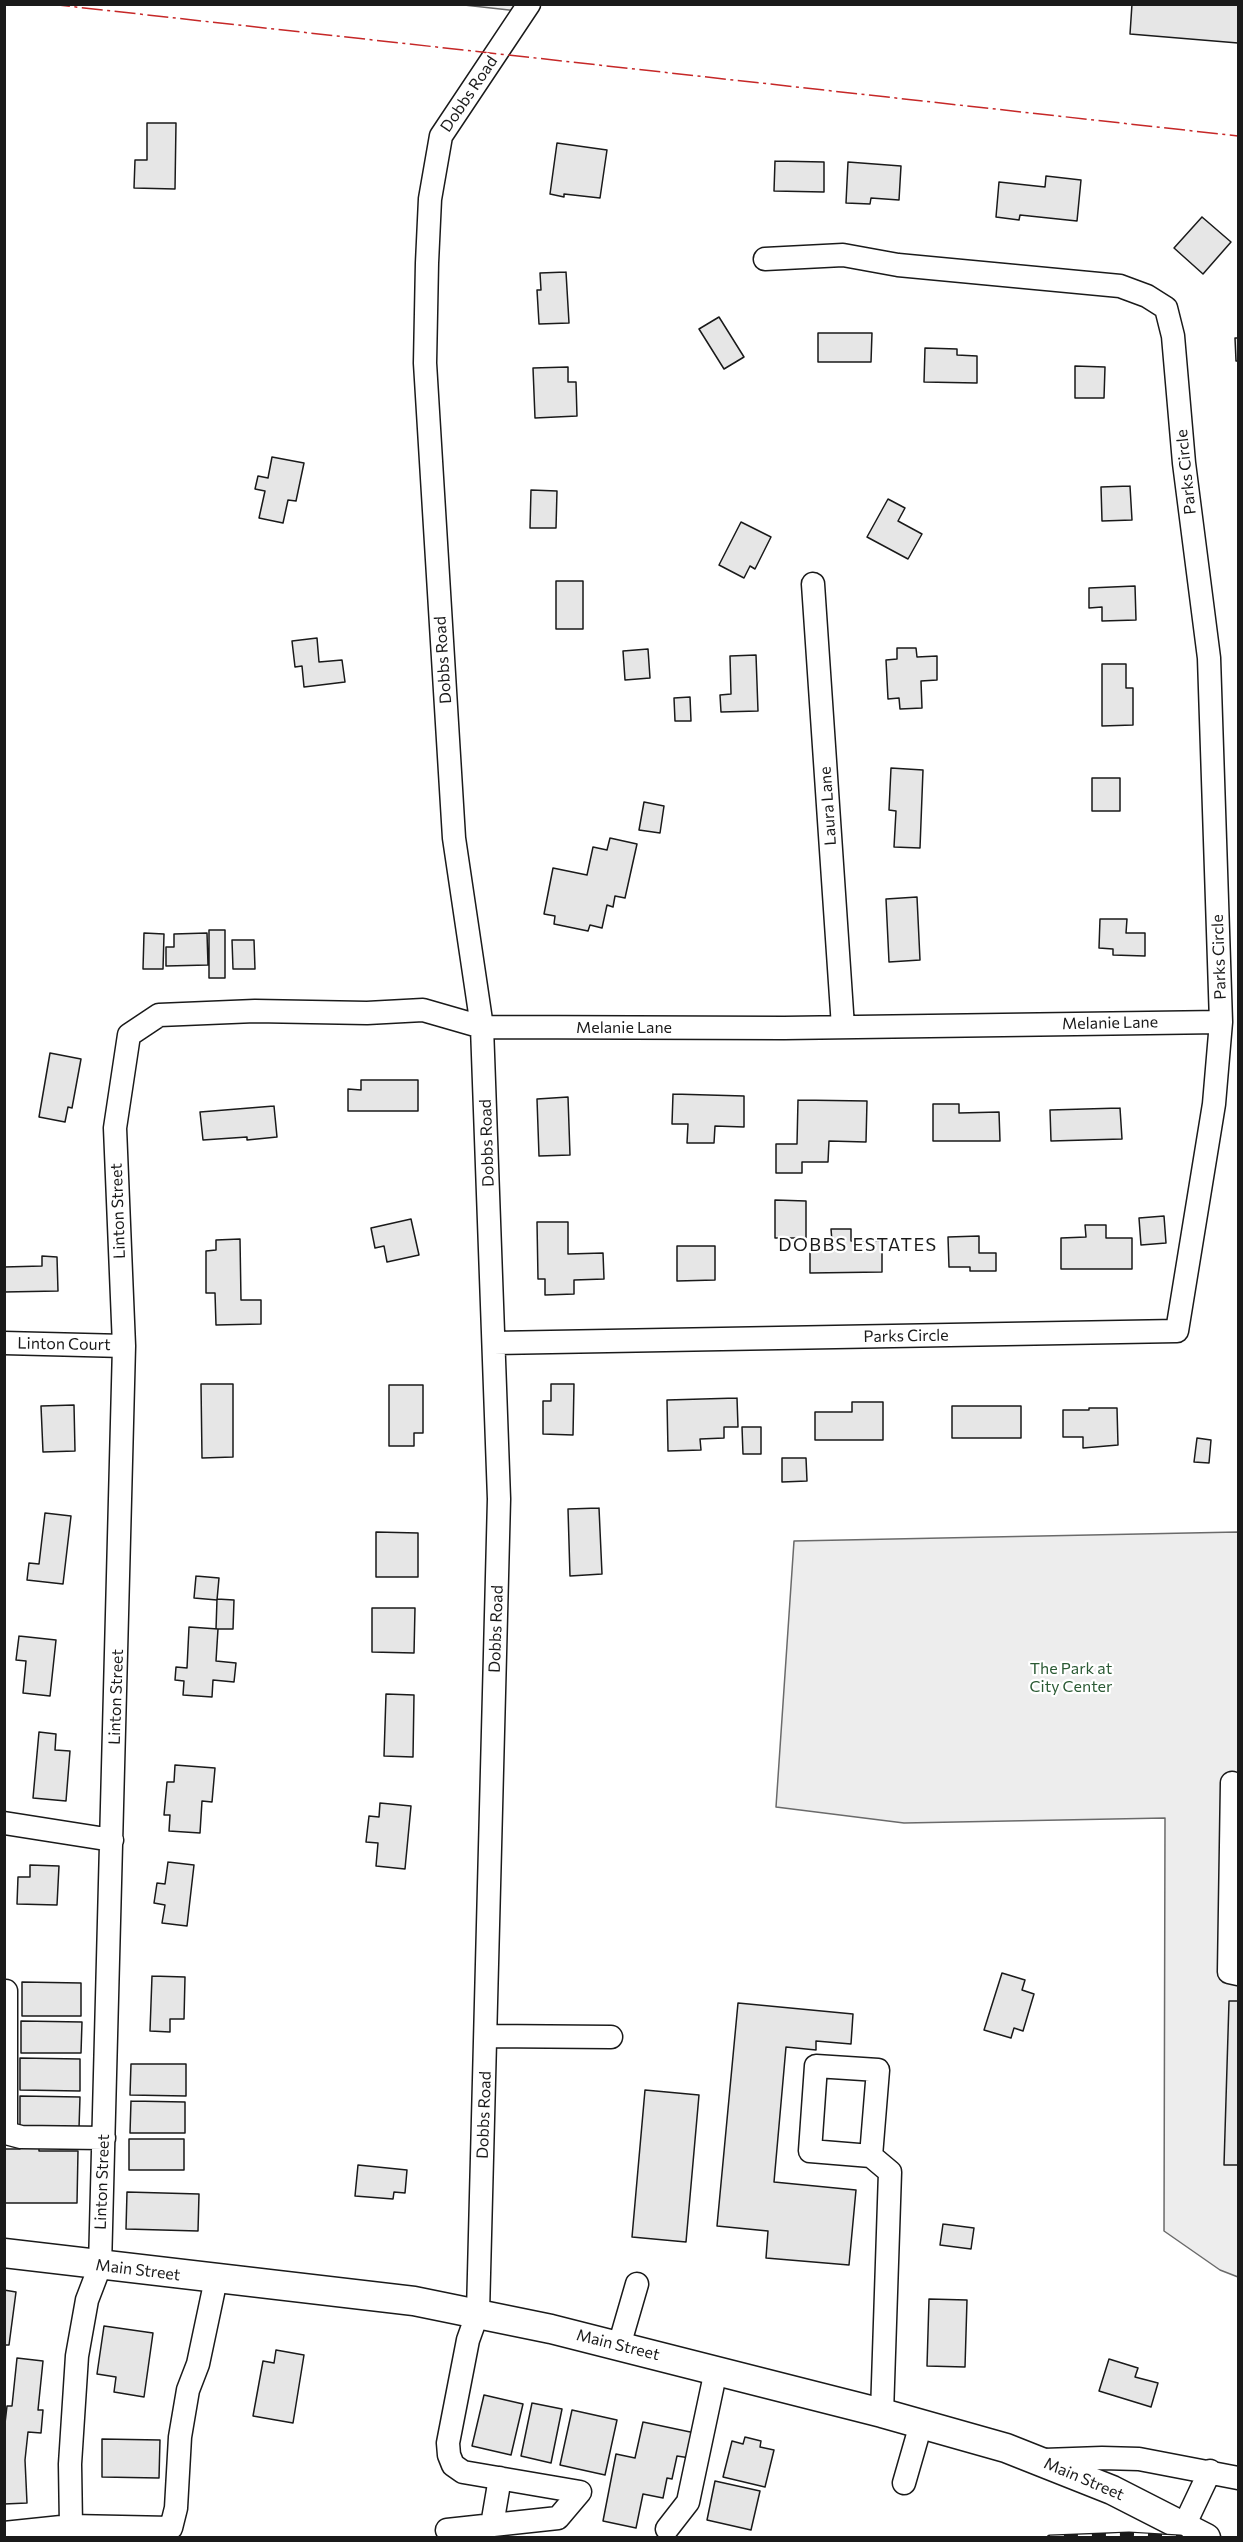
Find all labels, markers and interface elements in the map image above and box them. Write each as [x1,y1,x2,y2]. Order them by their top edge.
street label: Dobbs Road [436,52,502,136]
street label: Parks Circle [1172,429,1200,515]
street label: Dobbs Road [430,616,456,704]
street label: Laura Lane [816,766,840,846]
street label: Parks Circle [1208,914,1230,1000]
street label: Melanie Lane [1062,1013,1158,1033]
street label: Melanie Lane [576,1018,672,1038]
street label: Dobbs Road [476,1099,498,1187]
street label: Linton Street [107,1163,129,1259]
district label: DOBBS ESTATES [778,1234,938,1256]
street label: Parks Circle [863,1326,949,1346]
street label: Linton Court [17,1334,111,1354]
street label: Dobbs Road [485,1585,507,1673]
street label: Linton Street [105,1649,127,1745]
park label: The Park at City Center [1030,1659,1112,1697]
street label: Dobbs Road [473,2071,495,2159]
street label: Linton Street [91,2134,113,2230]
street label: Main Street [95,2255,181,2285]
street label: Main Street [574,2325,662,2365]
street label: Main Street [1041,2454,1127,2504]

